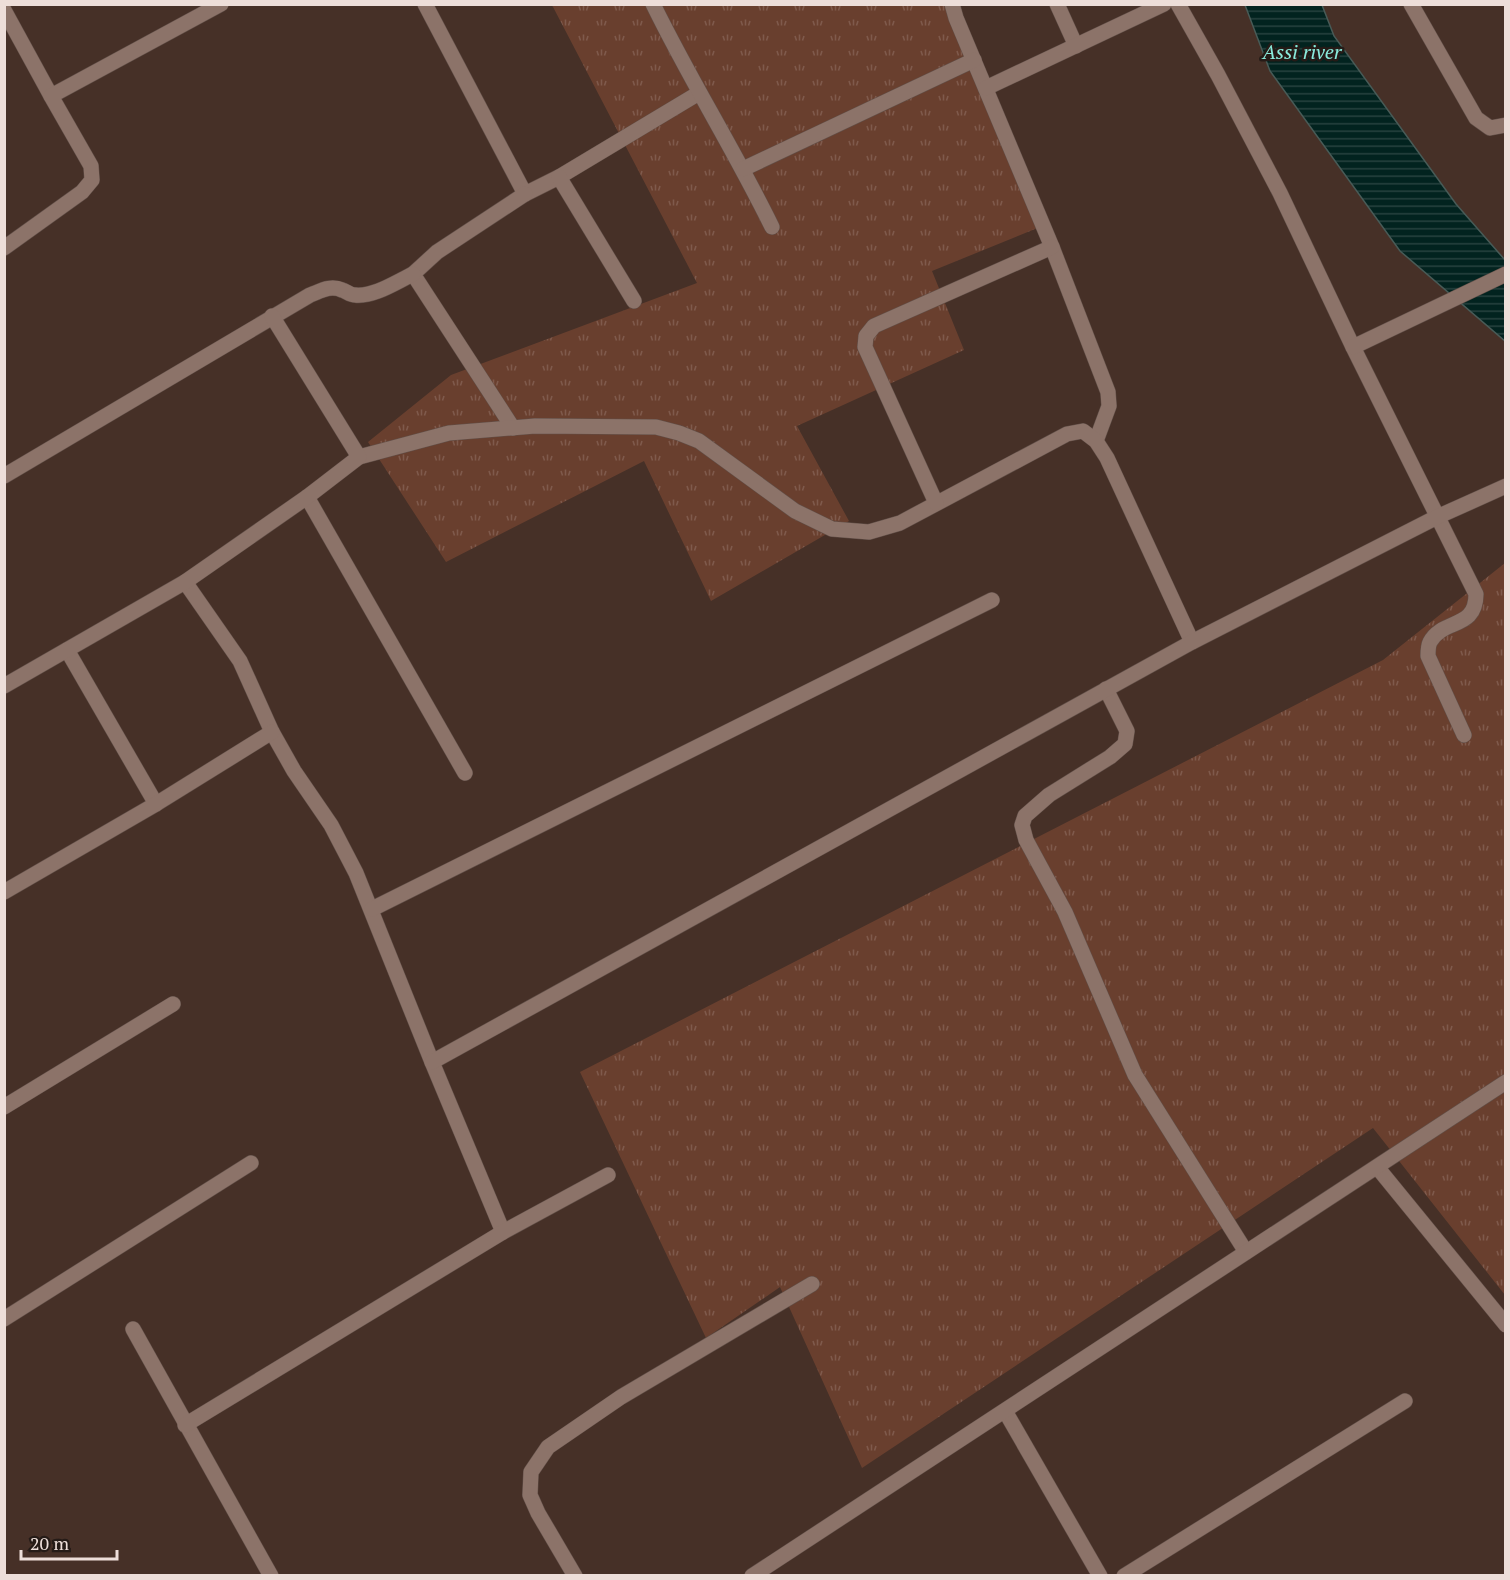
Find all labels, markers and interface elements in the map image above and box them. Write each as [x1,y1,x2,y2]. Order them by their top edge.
water label: Assi river [1262,38,1343,65]
scale bar [21,1523,117,1561]
text: 20 m [30,1531,70,1555]

